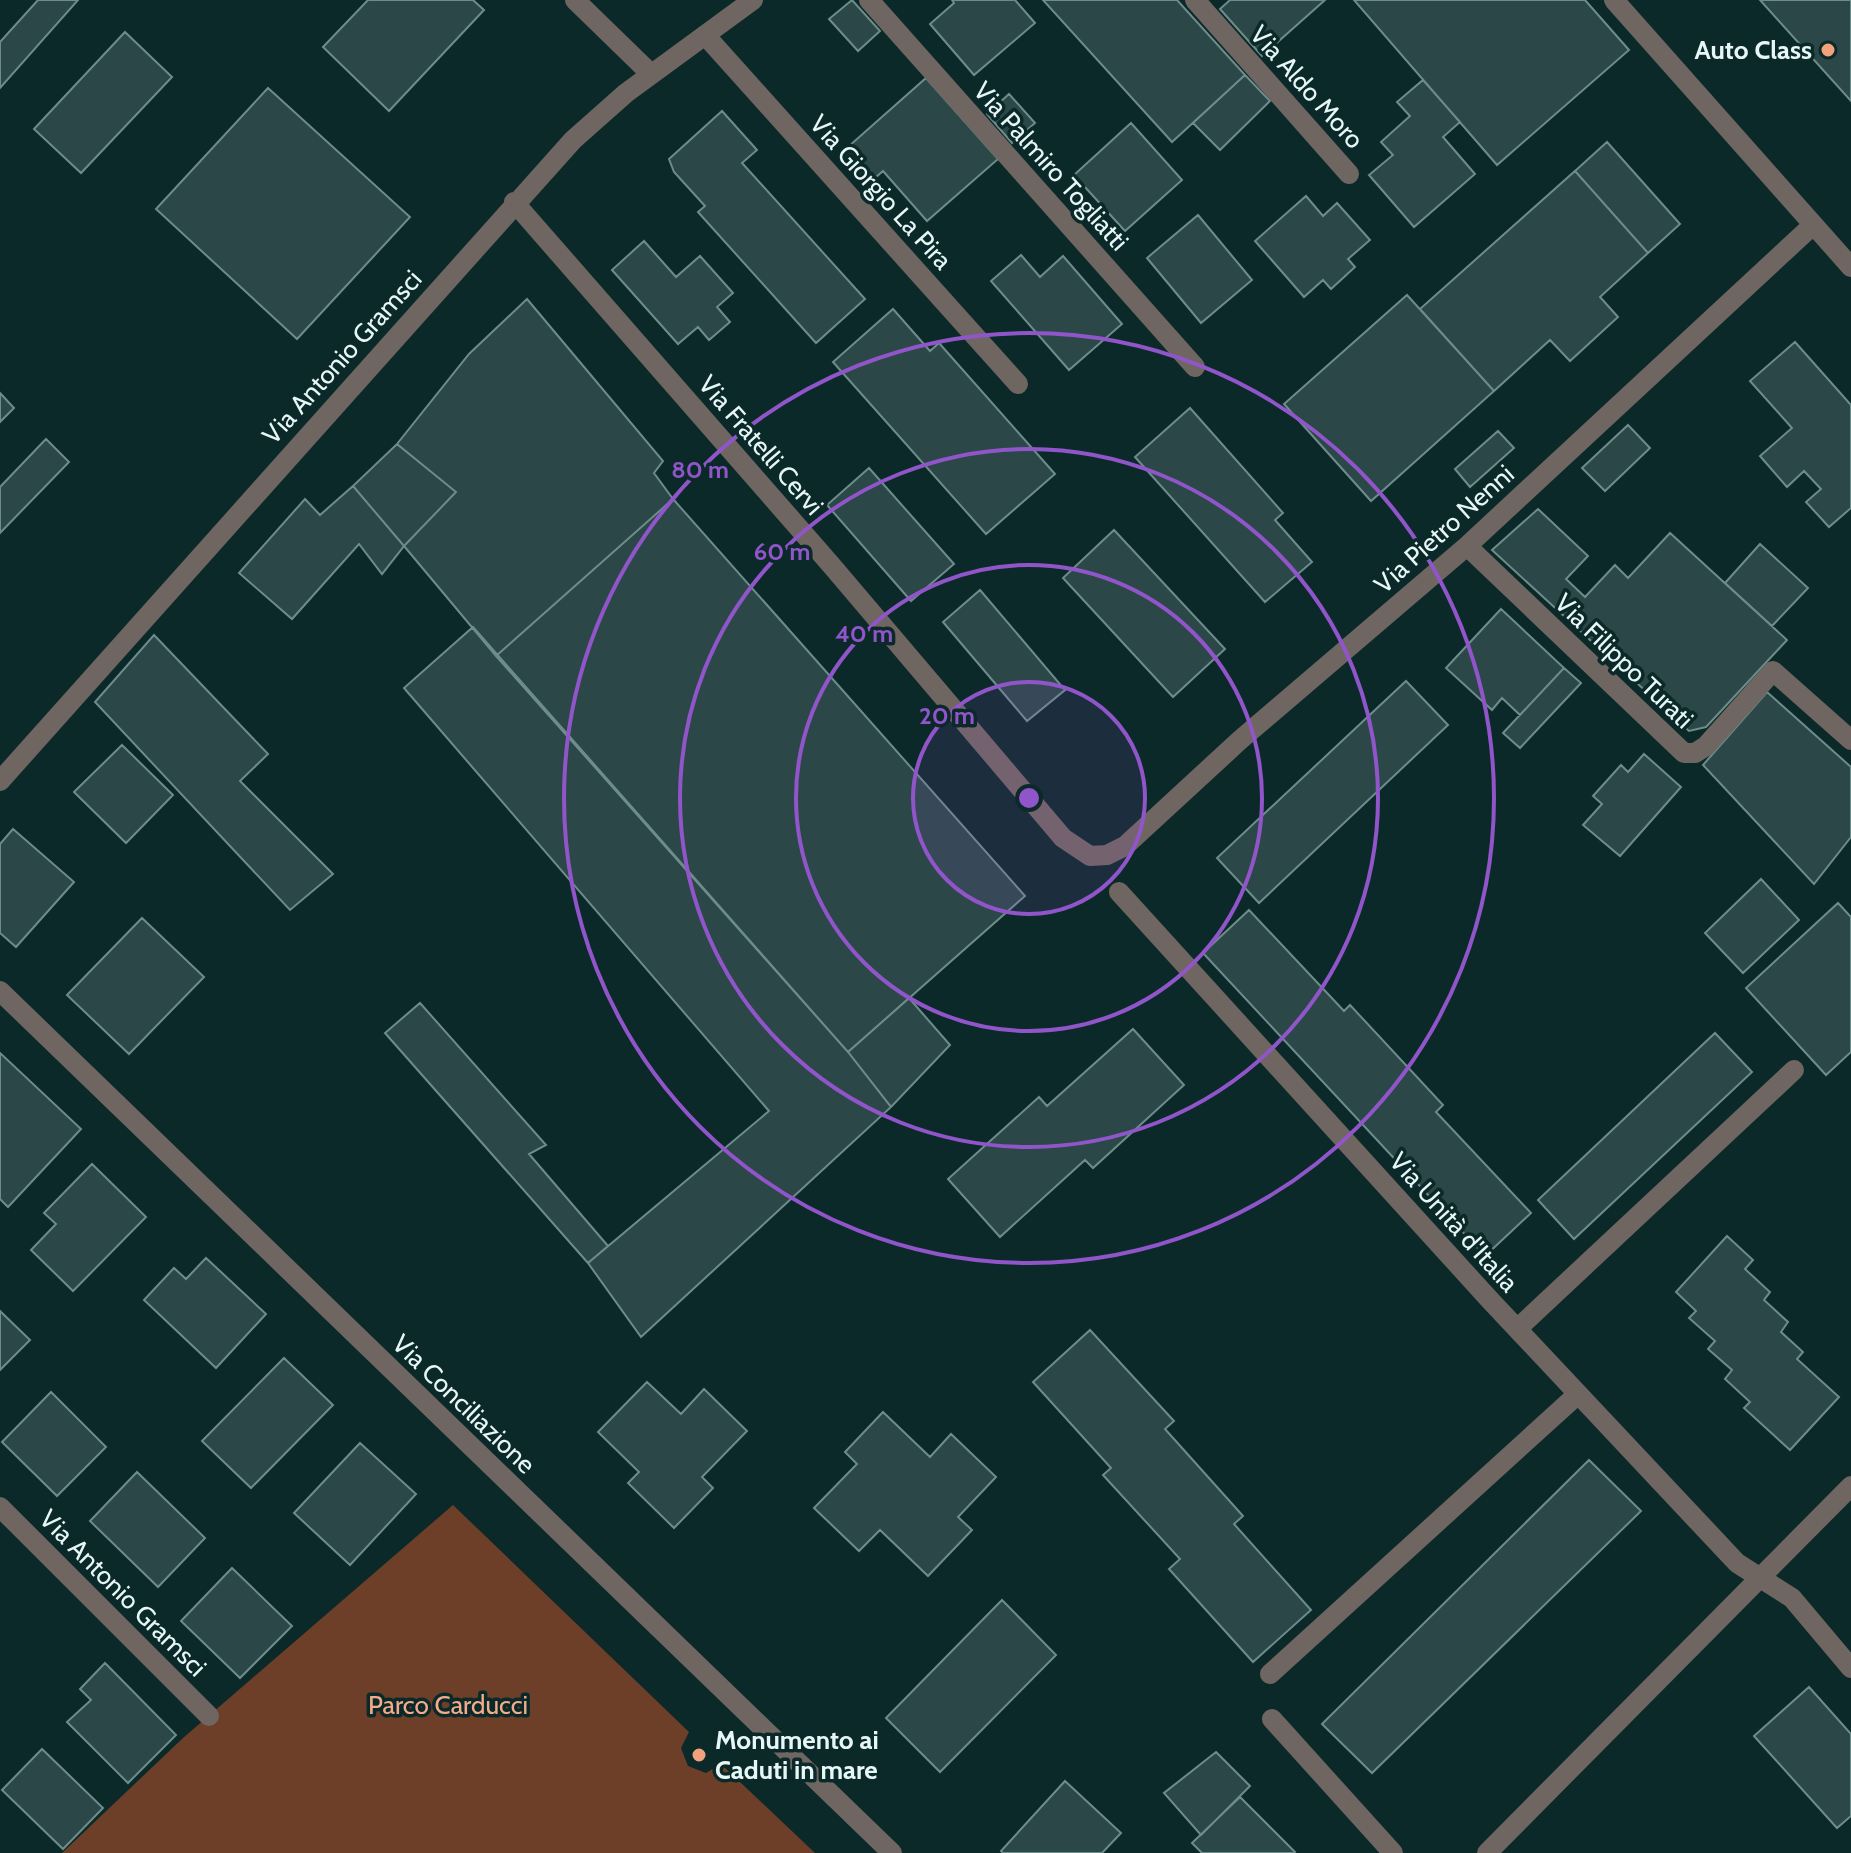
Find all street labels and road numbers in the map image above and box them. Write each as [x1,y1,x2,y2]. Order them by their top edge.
street label: Via Aldo Moro [1243,19,1371,155]
street label: Via Palmiro Togliatti [967,75,1135,257]
street label: Via Giorgio La Pira [803,108,959,276]
street label: Via Antonio Gramsci [255,263,429,451]
street label: Via Fratelli Cervi [692,369,830,521]
street label: Via Pietro Nenni [1368,458,1520,600]
street label: Via Filippo Turati [1548,587,1700,735]
street label: Via Unità d'Italia [1383,1146,1525,1299]
street label: Via Conciliazione [386,1328,542,1480]
street label: Via Antonio Gramsci [33,1503,213,1683]

